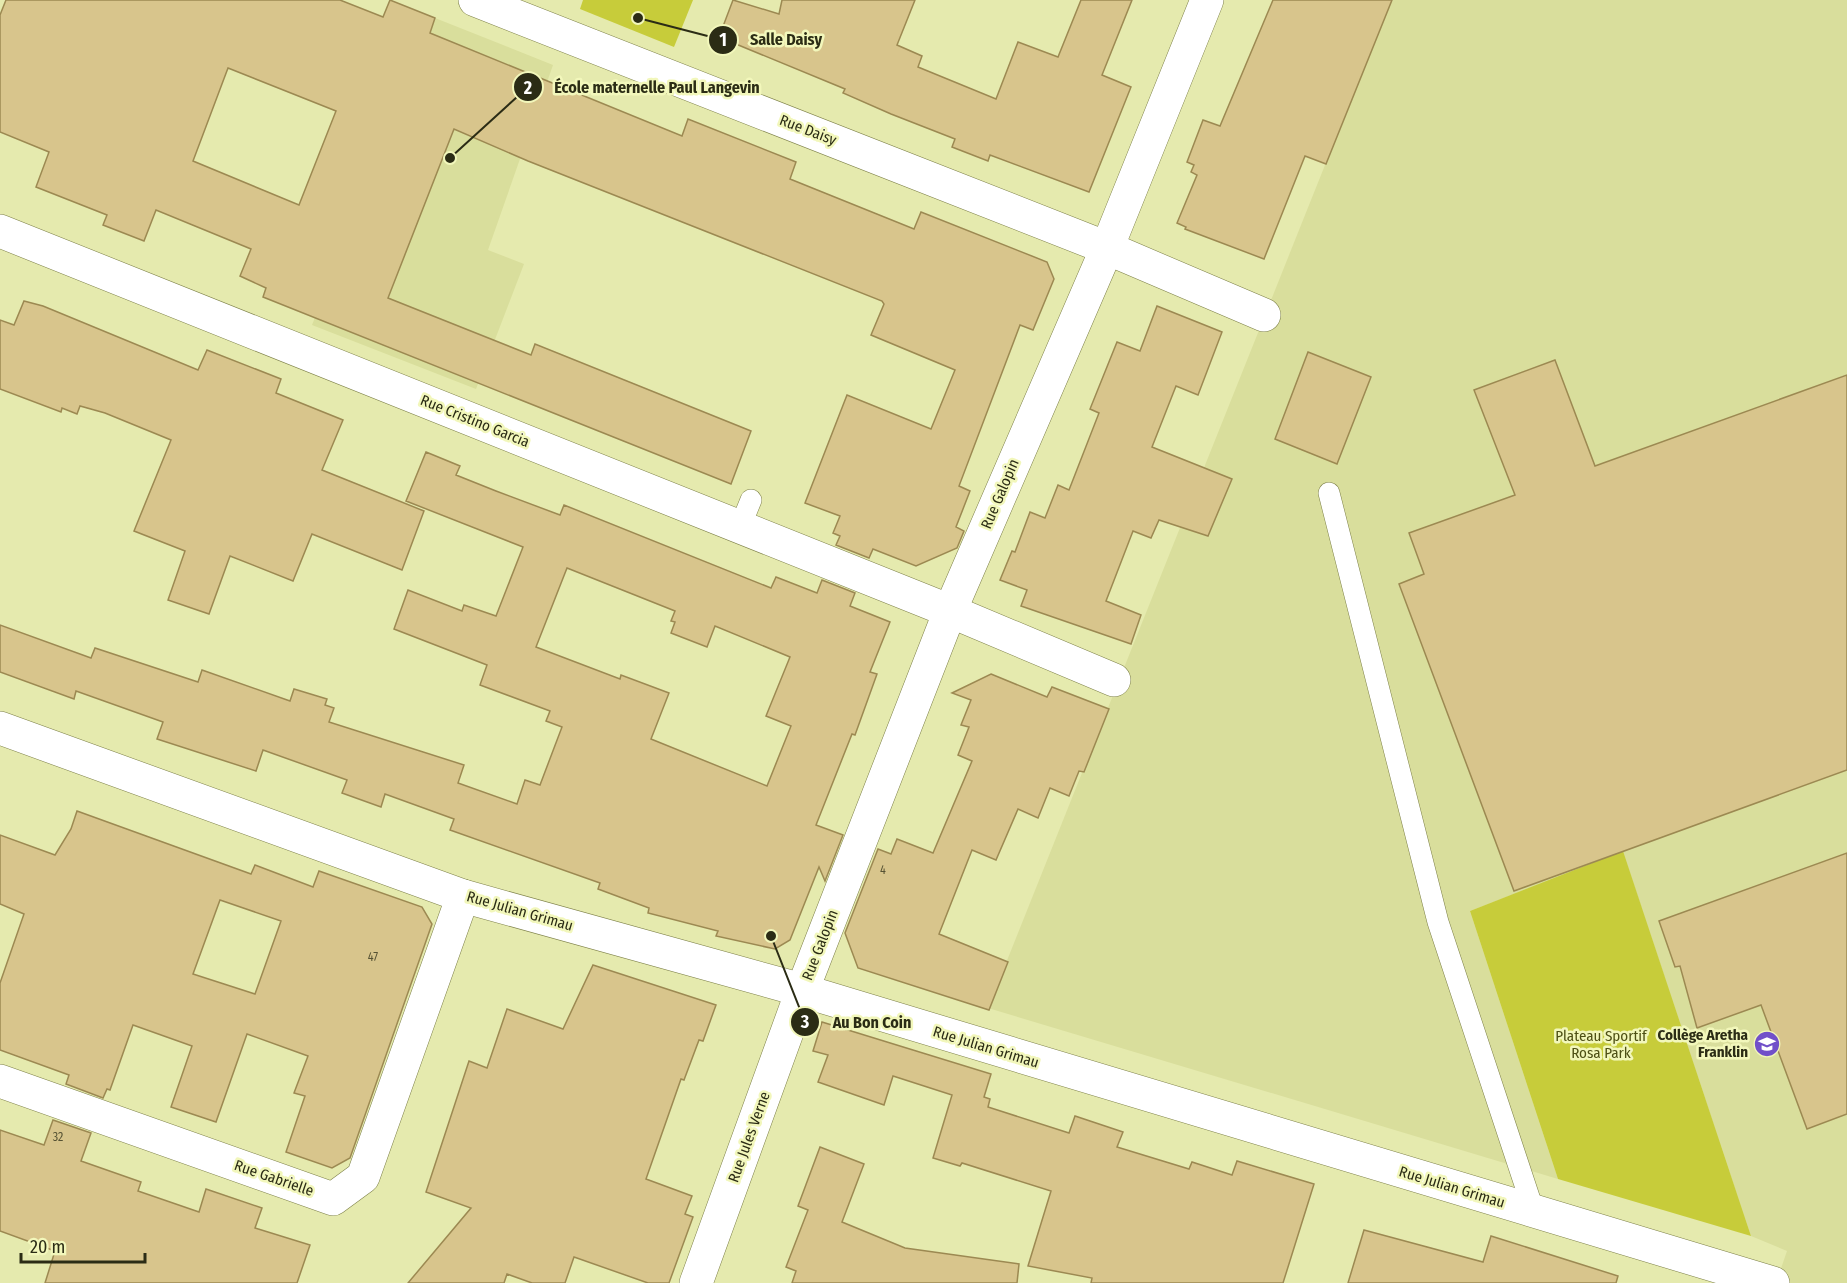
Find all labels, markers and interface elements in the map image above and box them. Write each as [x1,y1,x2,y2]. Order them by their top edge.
callout: Salle Daisy [708,23,834,57]
text: 1 [719,29,727,51]
text: Salle Daisy [750,30,822,49]
callout: École maternelle Paul Langevin [513,70,772,104]
text: 2 [523,77,532,99]
text: École maternelle Paul Langevin [554,77,760,97]
street label: Rue Daisy [777,111,839,149]
street label: Rue Cristino Garcia [418,391,532,451]
street label: Rue Galopin [977,456,1023,532]
house number: 4 [880,863,886,877]
street label: Rue Julian Grimau [465,887,575,935]
street label: Rue Galopin [798,907,842,983]
house number: 47 [368,950,378,964]
callout: Au Bon Coin [790,1005,923,1039]
text: 3 [800,1011,810,1033]
text: Au Bon Coin [832,1013,911,1032]
street label: Rue Julian Grimau [931,1022,1041,1072]
place label: Collège Aretha Franklin [1657,1026,1749,1061]
park label: Plateau Sportif Rosa Park [1555,1027,1648,1062]
school or university icon: Collège Aretha Franklin [1752,1029,1782,1059]
street label: Rue Jules Verne [724,1089,774,1185]
house number: 32 [53,1130,63,1144]
street label: Rue Gabrielle [232,1156,316,1200]
street label: Rue Julian Grimau [1397,1162,1507,1212]
scale bar [21,1226,146,1264]
text: 20 m [30,1236,65,1258]

